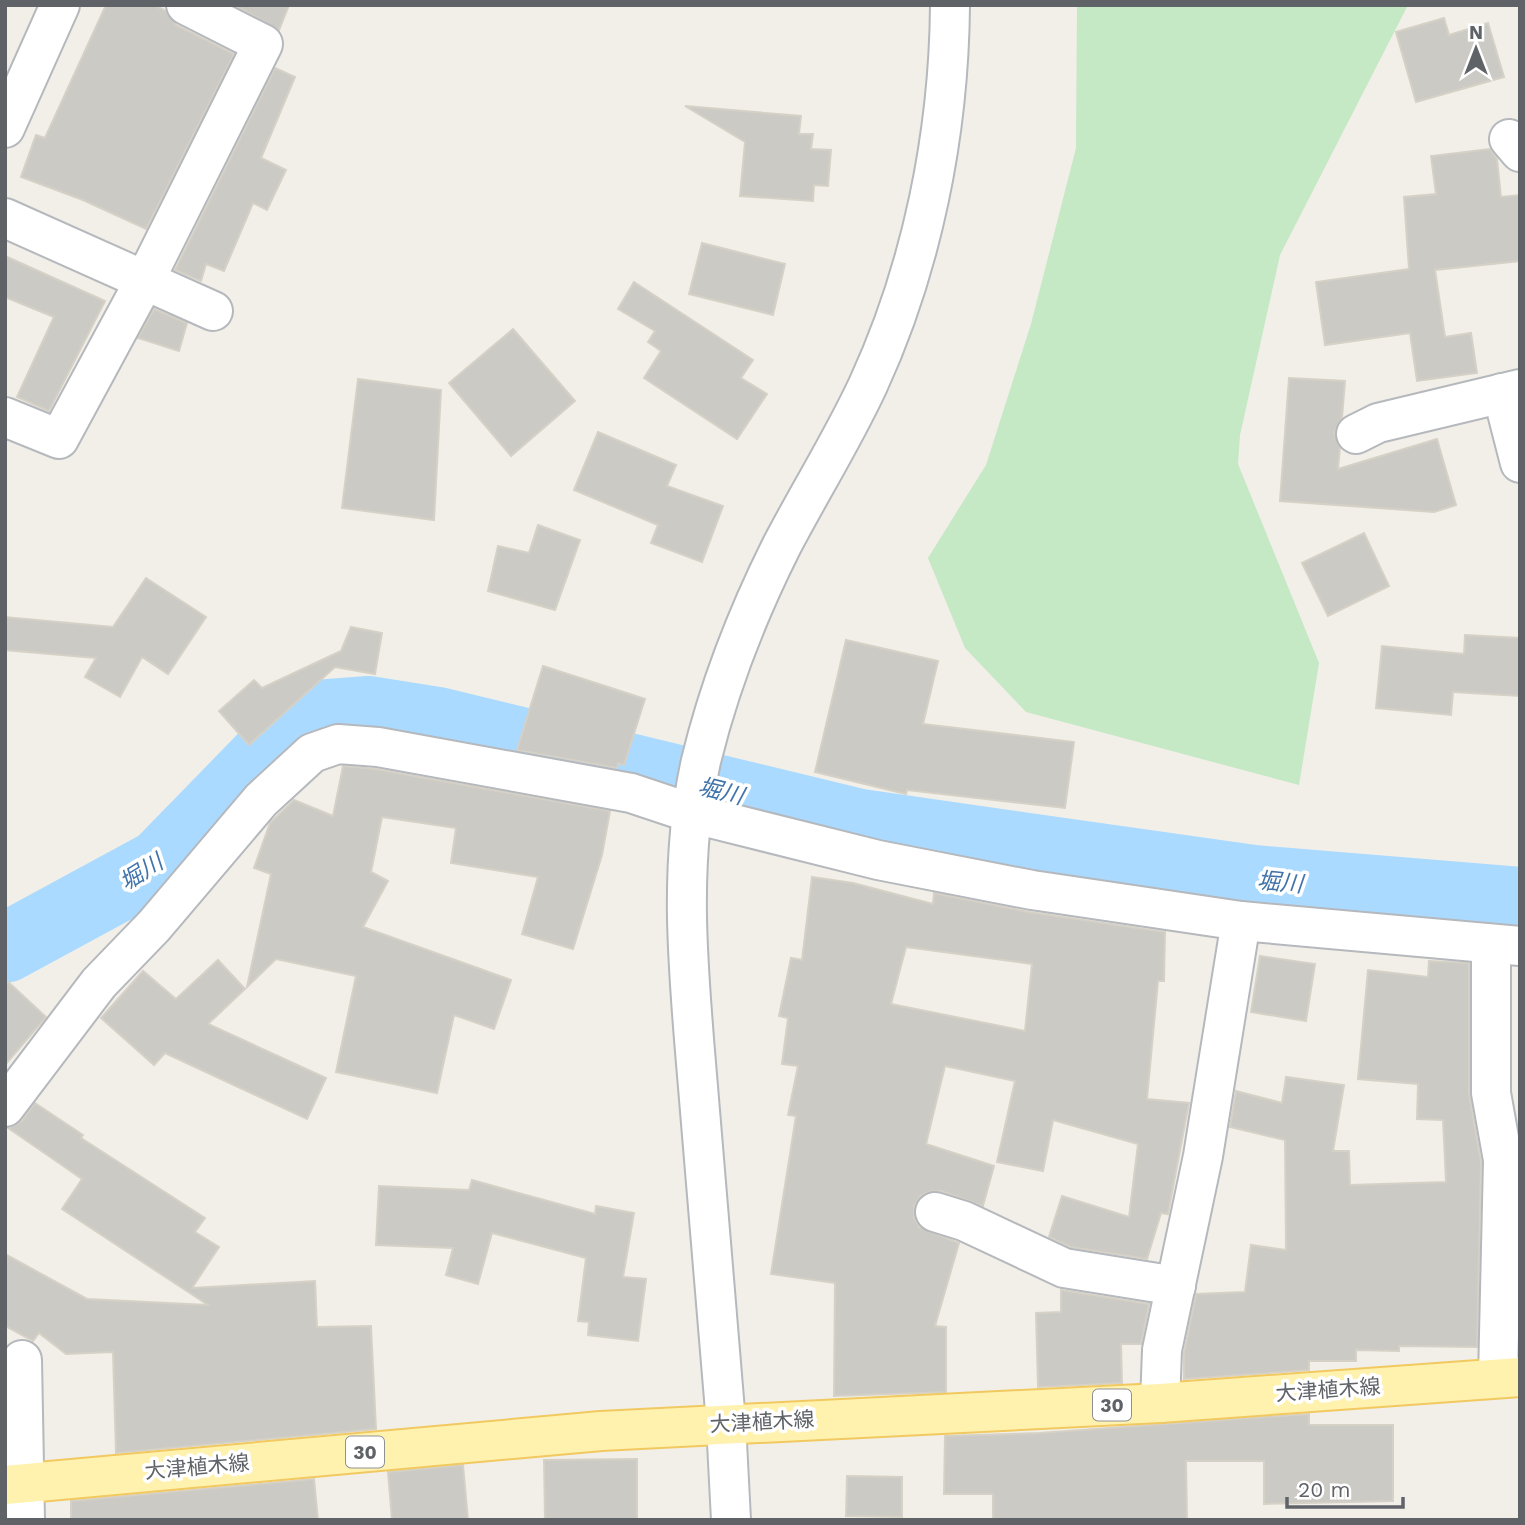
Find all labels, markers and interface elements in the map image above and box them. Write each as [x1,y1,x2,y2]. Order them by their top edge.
north arrow [1441,14,1511,84]
text: N [1469,21,1483,44]
water label: 堀川 [695,773,749,811]
water label: 堀川 [115,847,170,896]
water label: 堀川 [1256,867,1307,898]
street label: 大津植木線 [1275,1373,1381,1406]
road number: 30 [1093,1390,1131,1420]
street label: 大津植木線 [709,1406,815,1437]
road number: 30 [346,1436,384,1468]
street label: 大津植木線 [144,1449,250,1484]
scale bar [1287,1466,1402,1510]
text: 20 m [1298,1477,1350,1502]

